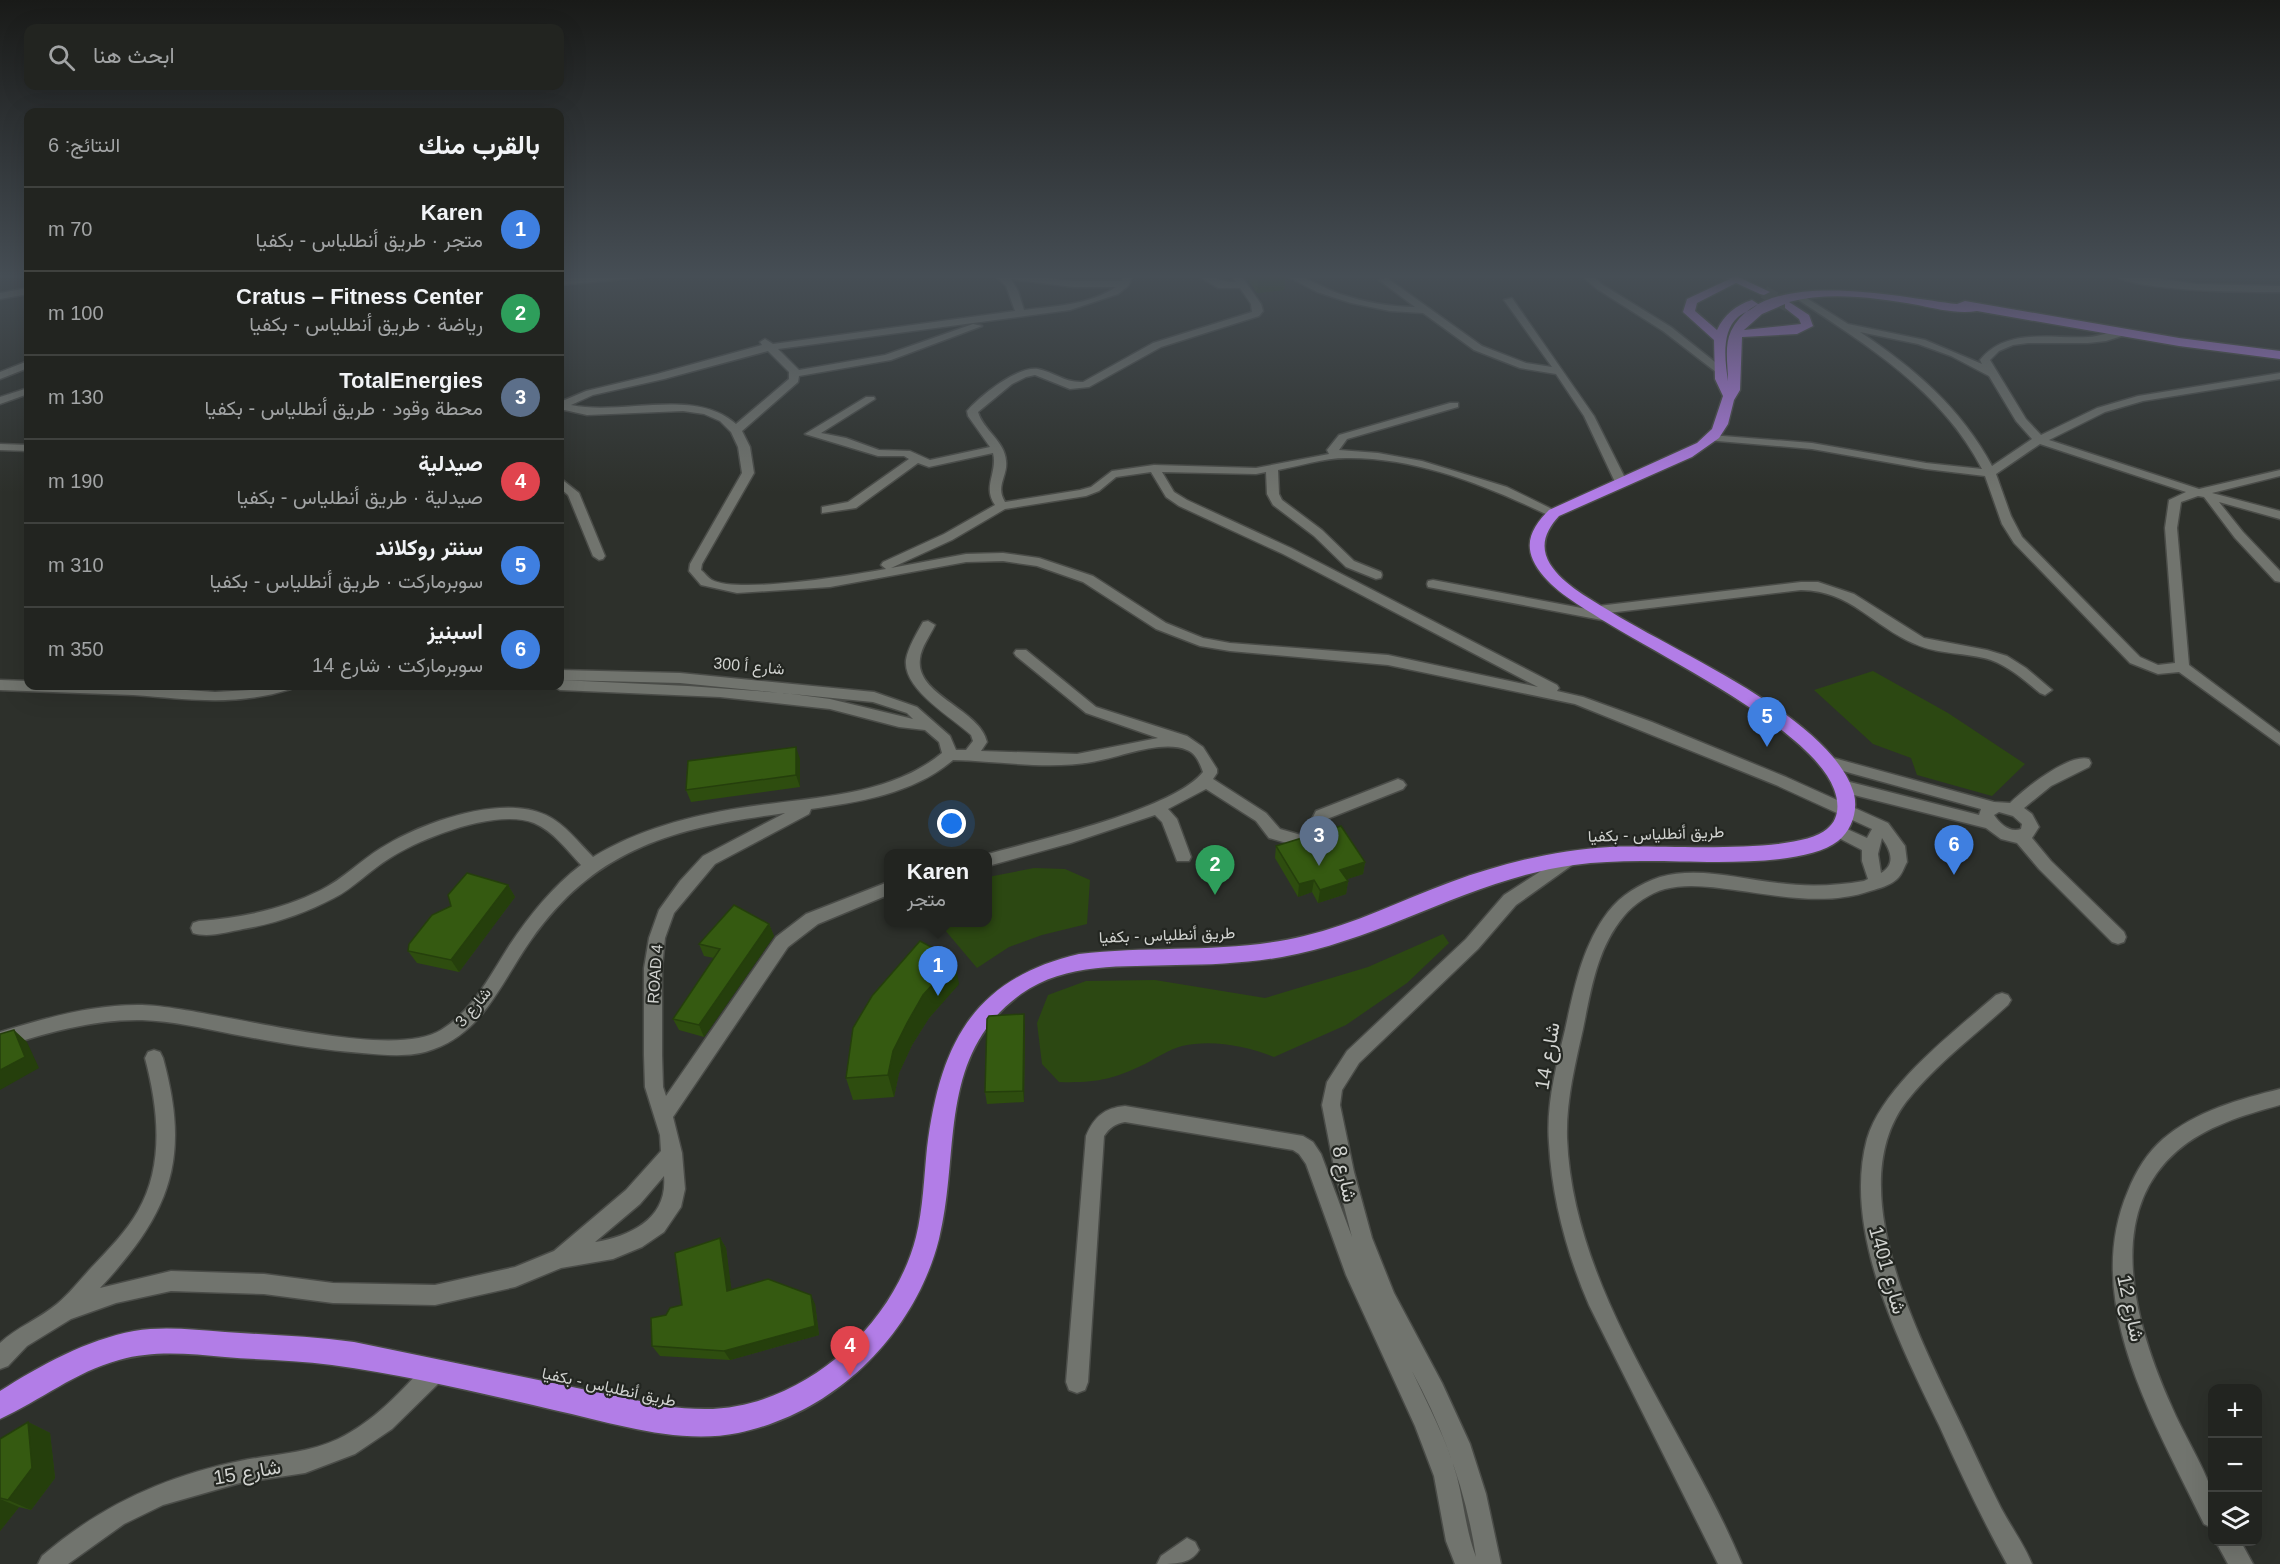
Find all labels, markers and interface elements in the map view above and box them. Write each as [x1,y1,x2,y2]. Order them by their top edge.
search box [24,24,564,90]
icon: search [45,41,78,74]
text: ابحث هنا [93,43,175,68]
text: بالقرب منك [419,130,540,160]
text: النتائج: 6 [48,134,120,156]
text: Karen [421,200,483,225]
text: 70 m [48,218,92,240]
text: 1 [515,218,526,240]
text: متجر · طريق أنطلياس - بكفيا [255,229,483,251]
text: Cratus – Fitness Center [236,284,483,309]
text: 100 m [48,302,104,324]
text: 2 [515,302,526,324]
text: رياضة · طريق أنطلياس - بكفيا [249,313,483,335]
text: TotalEnergies [339,368,483,393]
text: 130 m [48,386,104,408]
text: 3 [515,386,526,408]
text: محطة وقود · طريق أنطلياس - بكفيا [204,397,483,419]
text: صيدلية [418,451,483,476]
text: 190 m [48,470,104,492]
text: 4 [515,470,526,492]
text: صيدلية · طريق أنطلياس - بكفيا [237,486,483,508]
text: سنتر روكلاند [376,535,483,560]
text: 310 m [48,554,104,576]
text: 5 [515,554,526,576]
text: سوبرماركت · طريق أنطلياس - بكفيا [210,570,483,592]
text: اسبنيز [427,619,483,644]
text: 350 m [48,638,104,660]
text: 6 [515,638,526,660]
text: سوبرماركت · شارع 14 [312,654,483,676]
street label: شارع أ 300 [712,654,785,681]
pin: 5 [1748,698,1786,747]
your location [937,809,966,838]
pin: 3 [1300,816,1338,866]
street label: طريق أنطلياس - بكفيا [1588,823,1725,847]
pin: 6 [1934,826,1974,875]
pin: 2 [1196,846,1234,895]
popup [884,849,992,927]
text: Karen [907,859,969,884]
text: متجر [907,888,946,910]
street label: طريق أنطلياس - بكفيا [1099,924,1236,948]
street label: ROAD 4 [644,944,666,1004]
pin: 1 [918,946,958,996]
street label: شارع 3 [452,984,496,1032]
street label: شارع 14 [1530,1021,1567,1092]
street label: شارع 8 [1325,1144,1362,1205]
street label: شارع 1401 [1862,1224,1911,1317]
street label: شارع 12 [2110,1272,2149,1344]
pin: 4 [830,1326,870,1376]
street label: طريق أنطلياس - بكفيا [540,1364,678,1411]
map controls [2208,1384,2262,1546]
button: + [2208,1384,2262,1438]
button: − [2208,1438,2262,1492]
street label: شارع 15 [212,1455,283,1492]
button: layers [2208,1492,2262,1546]

